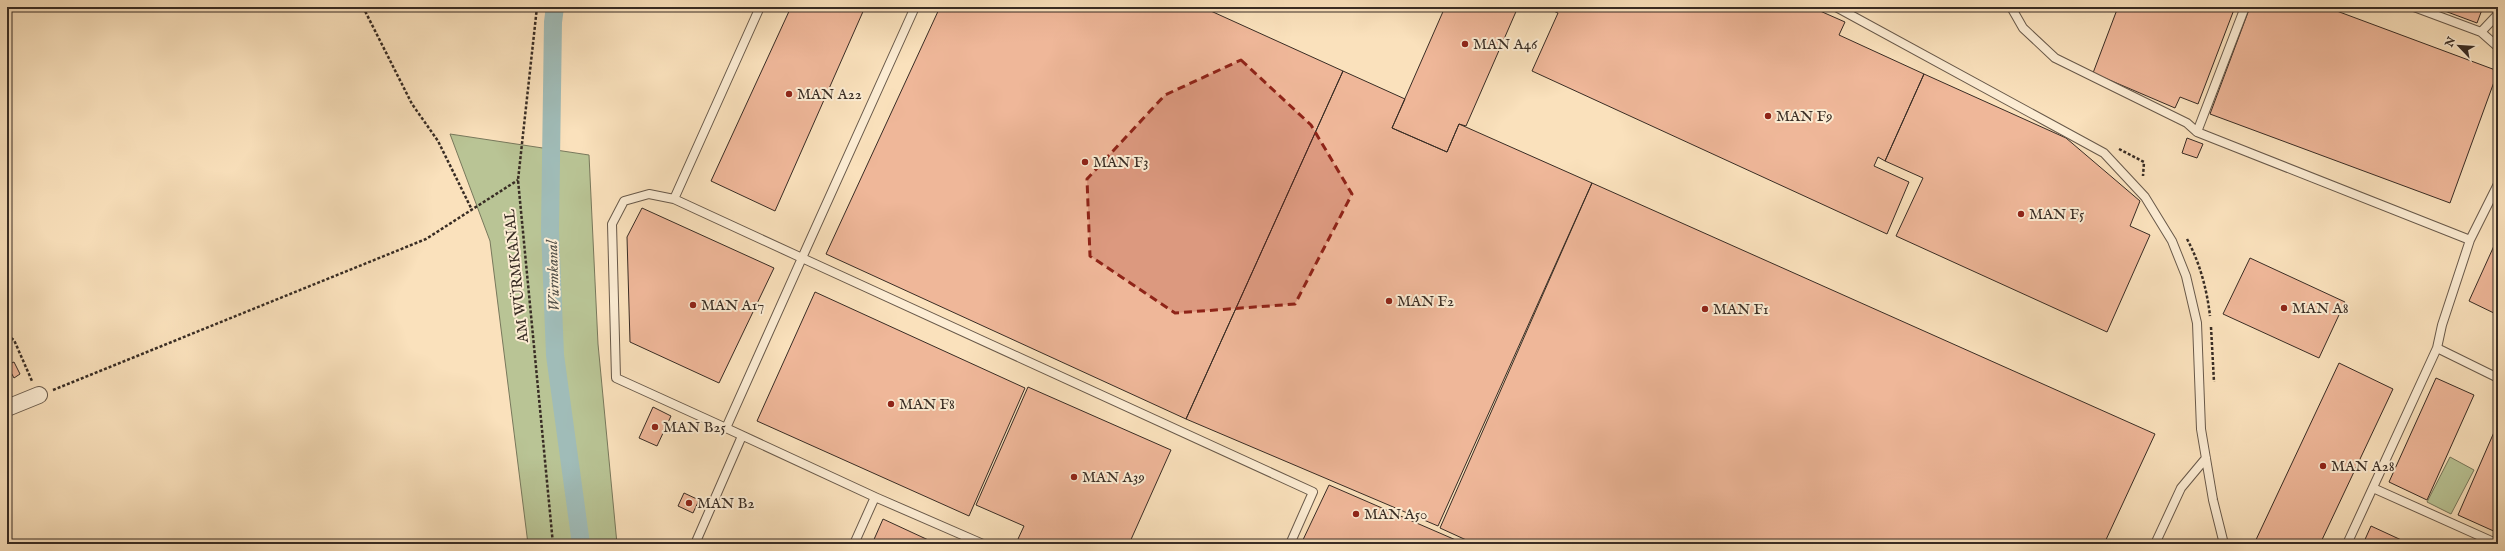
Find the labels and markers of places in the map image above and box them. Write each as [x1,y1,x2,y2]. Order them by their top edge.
place label: MAN A46 [1473,35,1538,54]
marker: MAN A46 [1460,39,1470,49]
place label: MAN A22 [797,85,862,104]
marker: MAN A22 [784,89,794,99]
place label: MAN F9 [1776,107,1833,126]
marker: MAN F9 [1763,111,1773,121]
place label: MAN F3 [1093,153,1149,172]
marker: MAN F3 [1080,157,1090,167]
place label: MAN F5 [2029,205,2085,224]
marker: MAN F5 [2016,209,2026,219]
place label: MAN F2 [1397,292,1454,311]
place label: MAN A17 [701,296,764,315]
marker: MAN F2 [1384,296,1394,306]
place label: MAN A8 [2292,299,2349,318]
marker: MAN A17 [688,300,698,310]
place label: MAN F1 [1713,300,1769,319]
marker: MAN A8 [2279,303,2289,313]
marker: MAN F1 [1700,304,1710,314]
place label: MAN F8 [899,395,955,414]
marker: MAN F8 [886,399,896,409]
place label: MAN B25 [663,418,726,437]
marker: MAN B25 [650,422,660,432]
place label: MAN A28 [2331,457,2395,476]
marker: MAN A28 [2318,461,2328,471]
place label: MAN A39 [1082,468,1145,487]
marker: MAN A39 [1069,472,1079,482]
place label: MAN B2 [697,494,754,513]
marker: MAN B2 [684,498,694,508]
place label: MAN A50 [1364,505,1427,524]
marker: MAN A50 [1351,509,1361,519]

